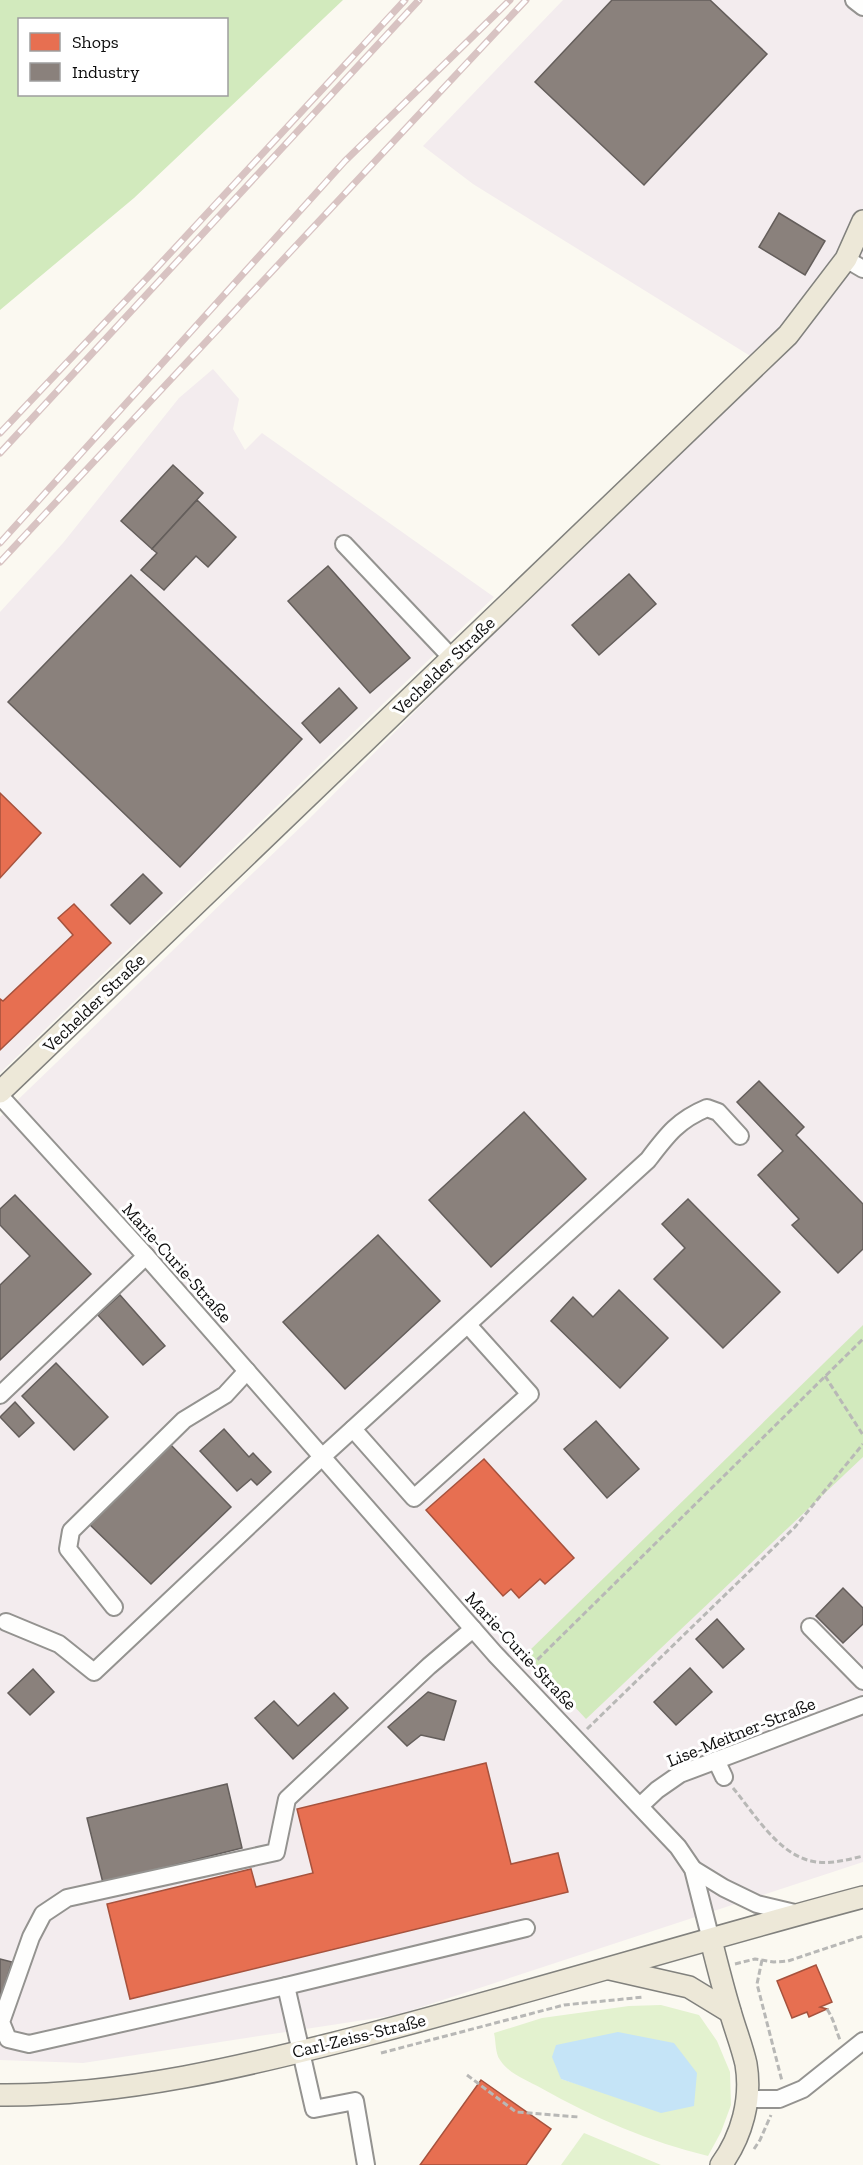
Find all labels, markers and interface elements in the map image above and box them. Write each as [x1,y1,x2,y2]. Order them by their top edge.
legend [18,18,228,96]
text: Shops [72,31,119,53]
text: Industry [72,61,140,83]
street label: Vechelder Straße [388,612,499,721]
street label: Vechelder Straße [38,949,149,1058]
street label: Marie-Curie-Straße [117,1199,237,1327]
street label: Marie-Curie-Straße [461,1587,581,1715]
street label: Lise-Meitner-Straße [664,1692,818,1772]
street label: Carl-Zeiss-Straße [290,2009,428,2063]

